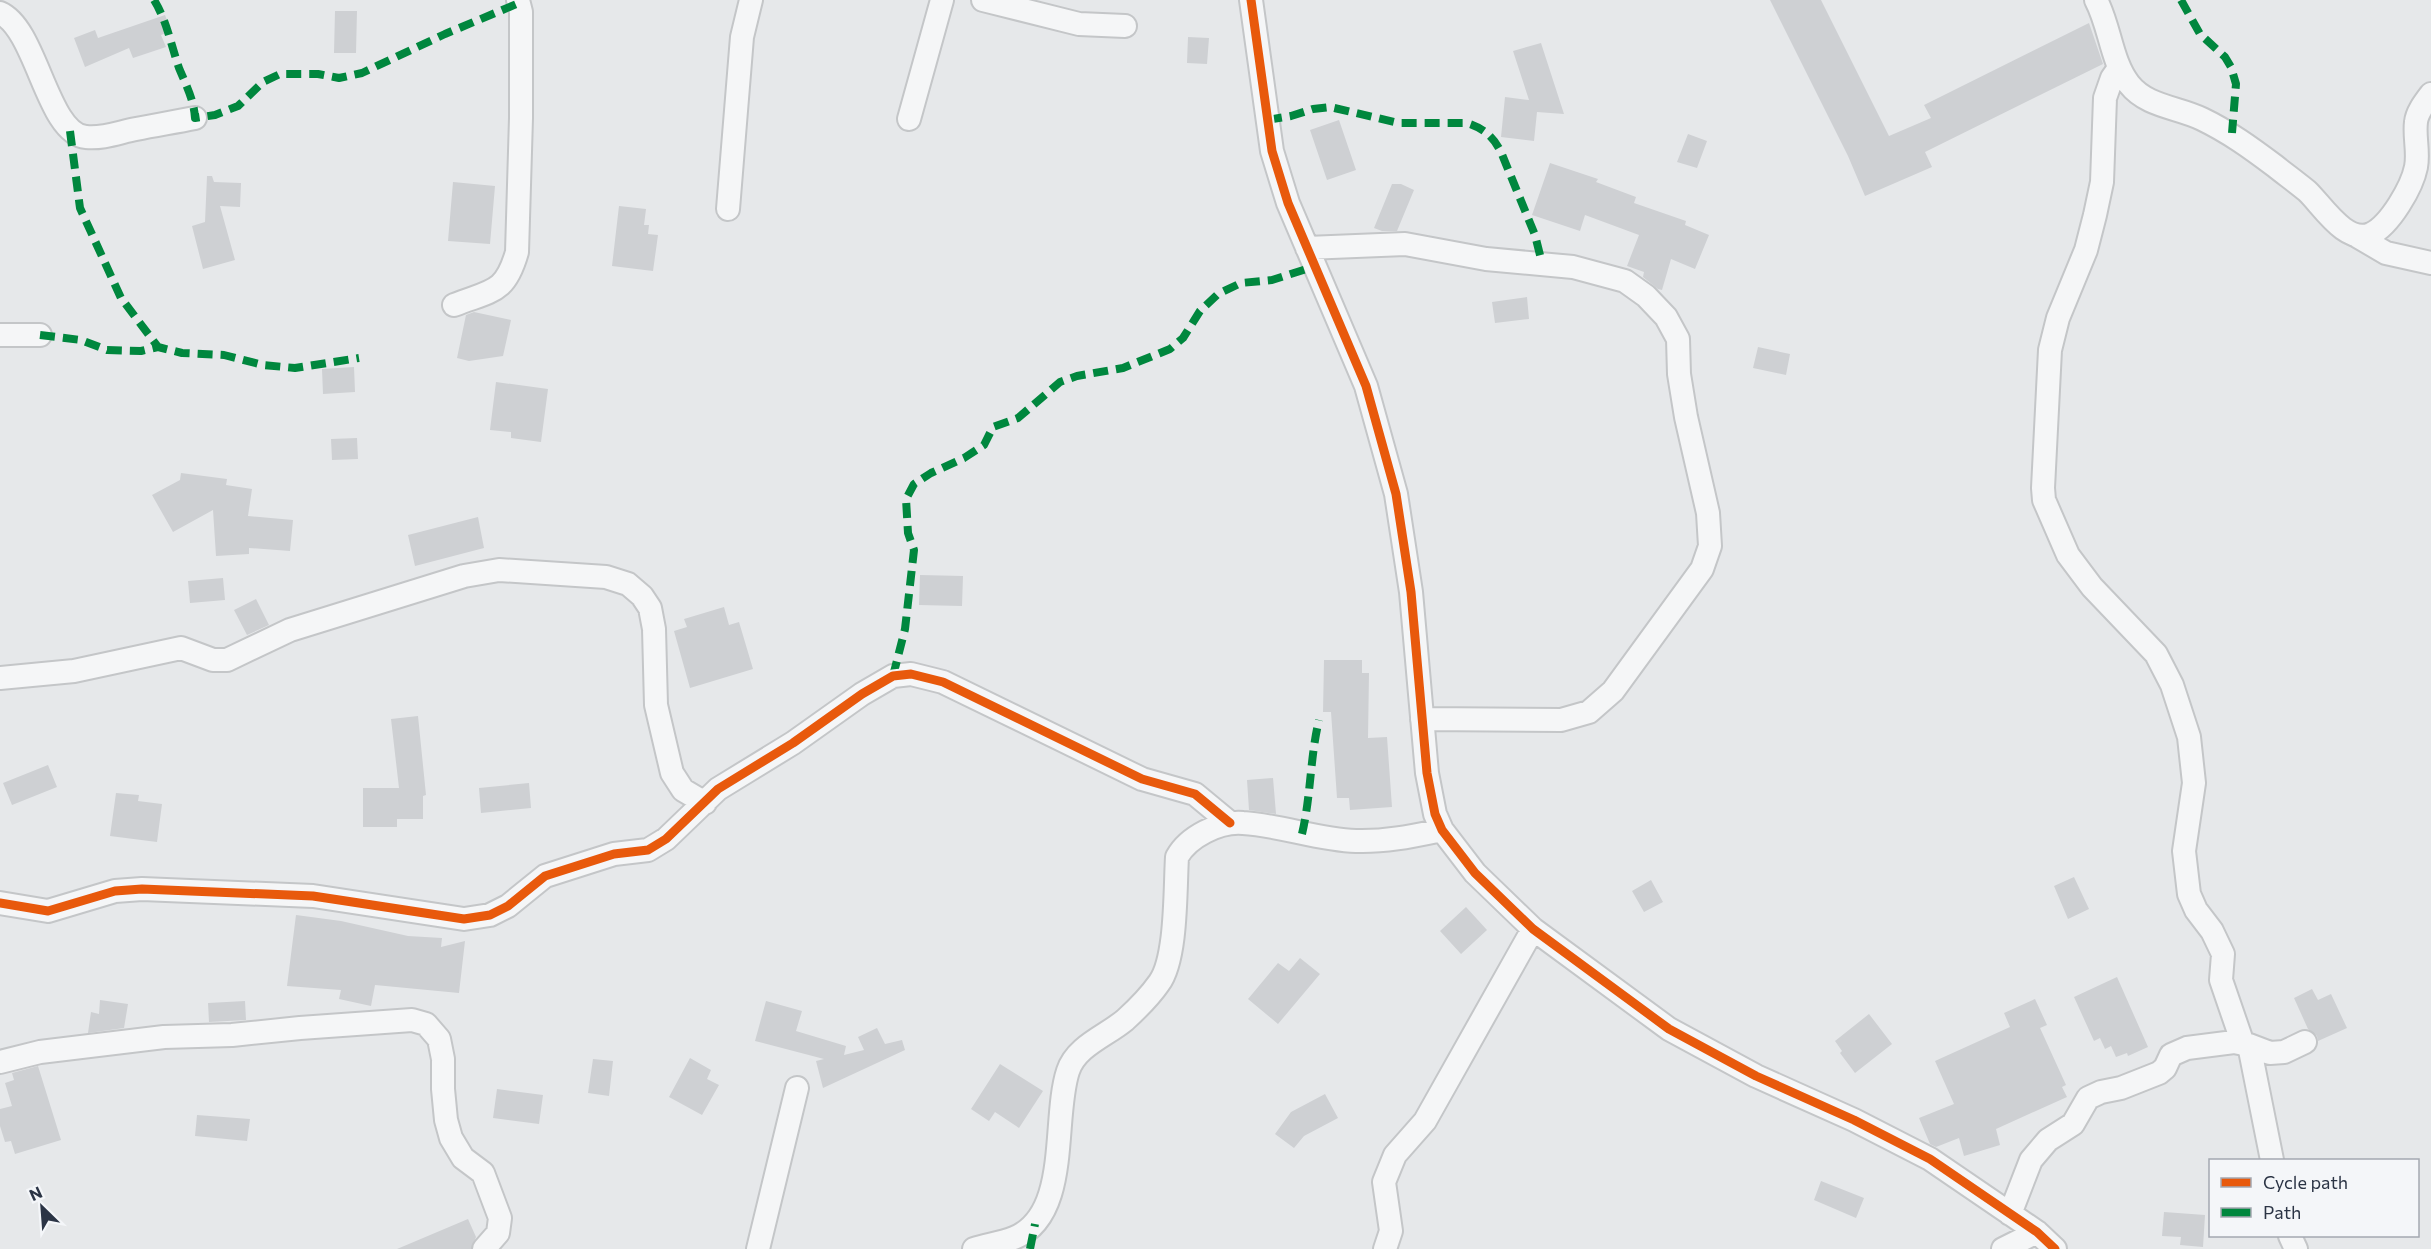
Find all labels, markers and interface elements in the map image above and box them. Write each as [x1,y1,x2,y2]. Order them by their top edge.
legend [2209,1159,2419,1237]
text: Cycle path [2263,1171,2348,1193]
north arrow [12,1177,72,1237]
text: N [26,1182,45,1204]
text: Path [2263,1201,2301,1223]

